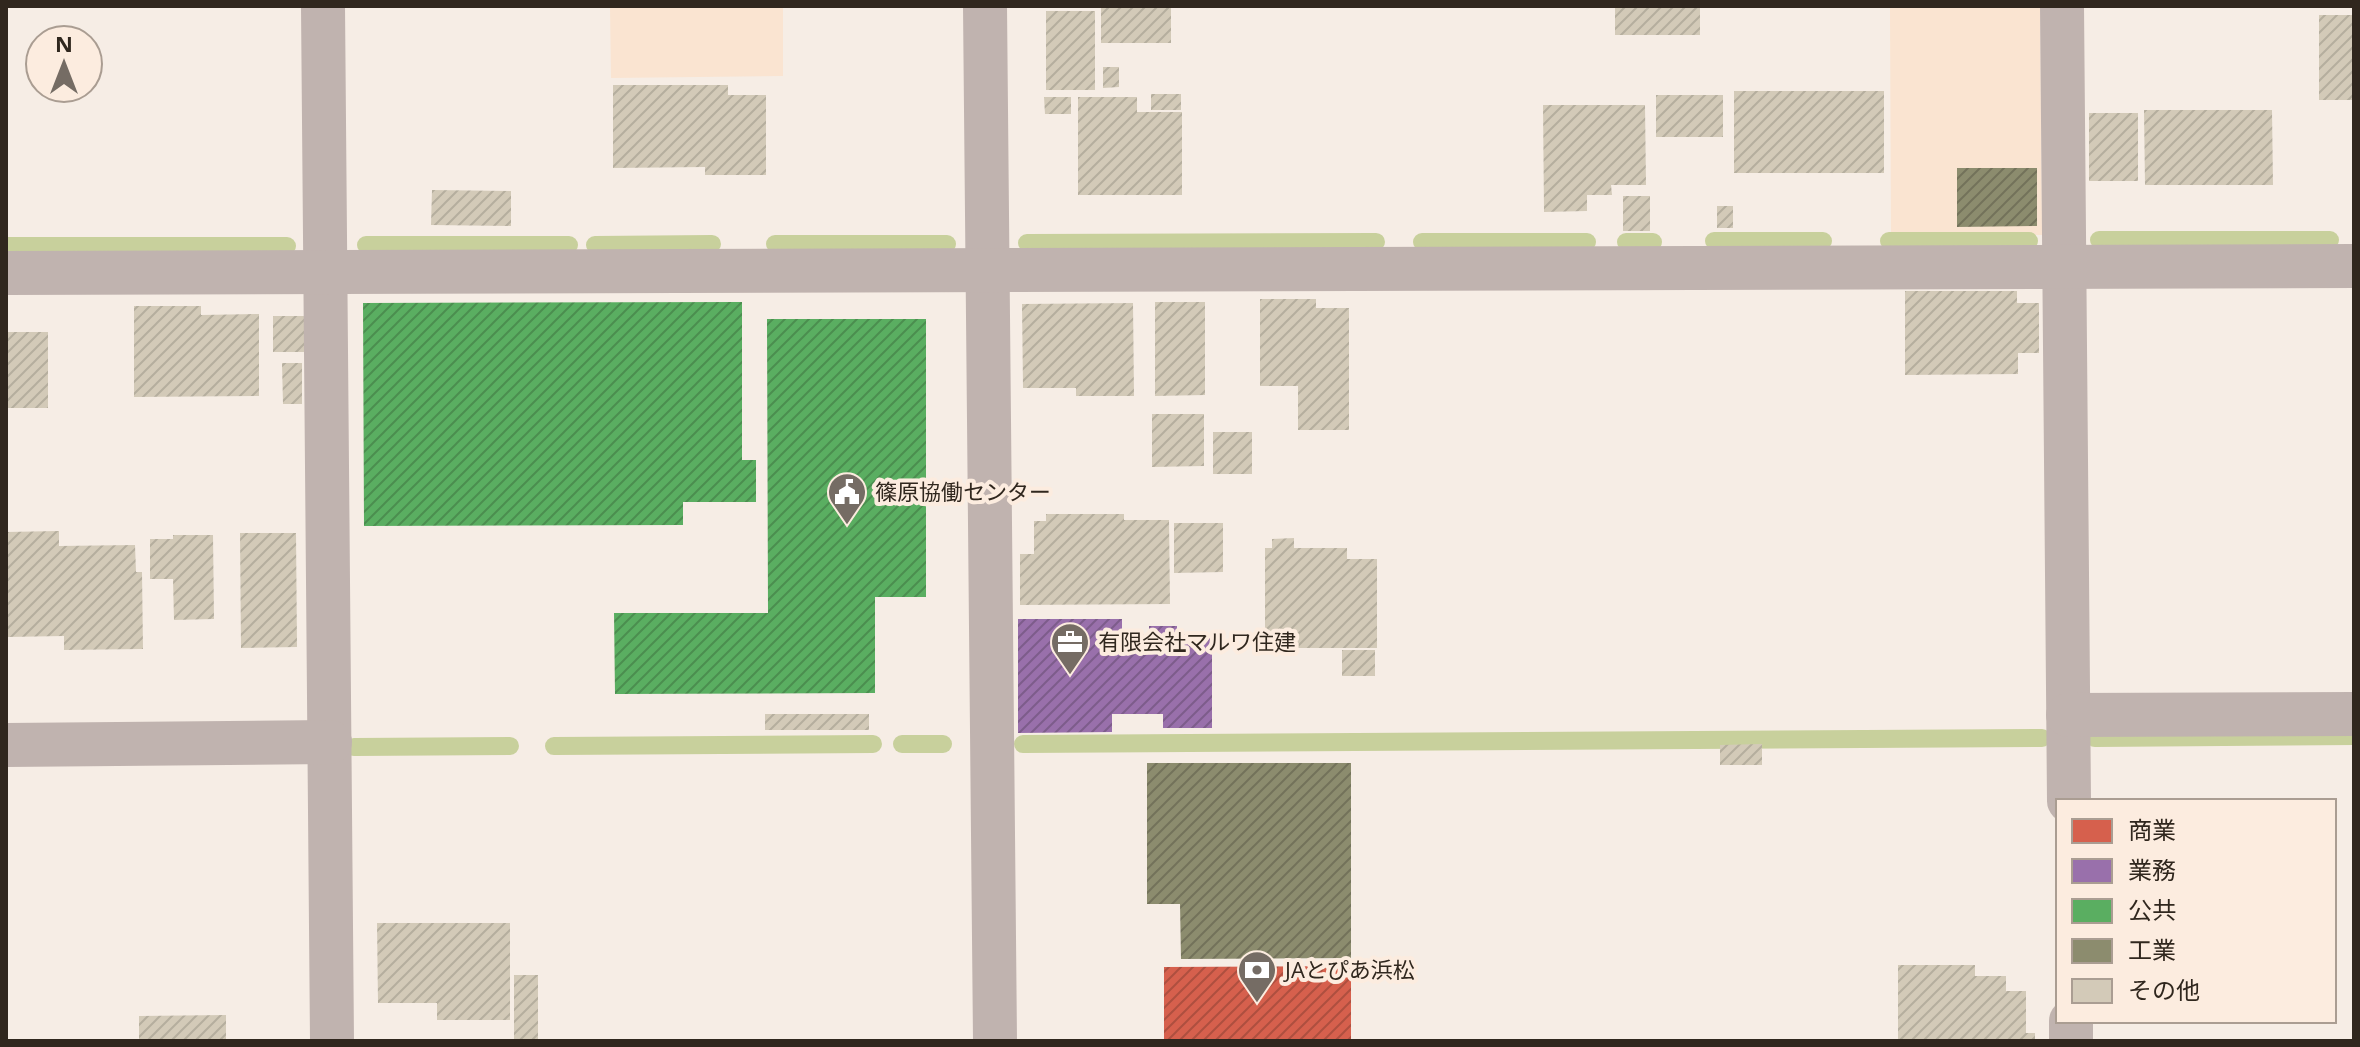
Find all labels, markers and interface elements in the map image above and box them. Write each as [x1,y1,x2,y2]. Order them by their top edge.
north arrow [24,24,104,104]
text: N [55,28,73,58]
public building icon: 篠原協働センター [826,471,868,526]
place label: 篠原協働センター [875,476,1051,506]
office icon: 有限会社マルワ住建 [1049,621,1091,676]
place label: 有限会社マルワ住建 [1098,626,1296,656]
legend [2056,799,2336,1023]
text: 商業 [2128,813,2176,846]
text: 業務 [2128,853,2176,886]
text: 公共 [2128,893,2176,926]
text: 工業 [2128,933,2176,966]
bank icon: JAとぴあ浜松 [1236,949,1278,1004]
place label: JAとぴあ浜松 [1283,954,1415,984]
text: その他 [2128,973,2200,1006]

